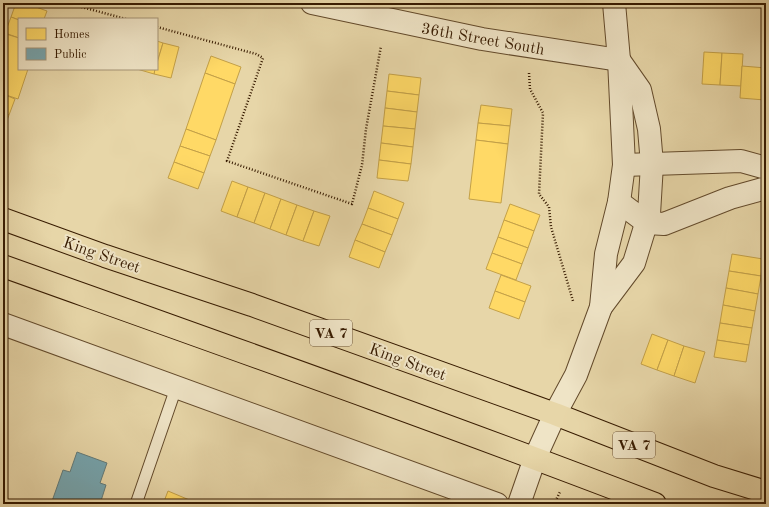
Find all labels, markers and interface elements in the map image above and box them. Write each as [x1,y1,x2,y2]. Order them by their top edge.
legend [18,18,158,70]
street label: 36th Street South [420,21,546,59]
text: Homes [54,29,90,41]
text: Public [54,49,86,61]
street label: King Street [61,235,142,277]
road number: VA 7 [310,320,352,346]
street label: King Street [367,342,448,384]
road number: VA 7 [613,432,655,458]

